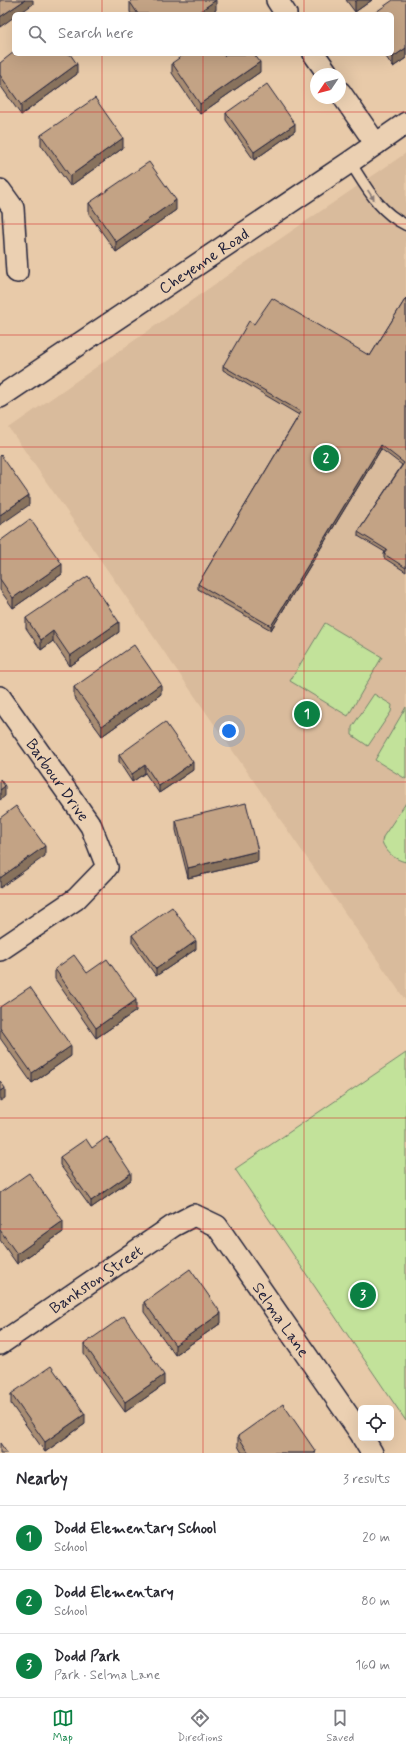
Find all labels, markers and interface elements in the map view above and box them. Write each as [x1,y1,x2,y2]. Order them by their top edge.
search box [12,12,394,56]
icon: search [26,23,48,45]
text: Search here [58,24,134,44]
north arrow [310,68,346,104]
one-way arrow [367,190,375,200]
street label: Cheyenne Road [155,224,253,299]
pin: 2 [313,443,339,473]
pin: 1 [294,699,320,729]
your location [219,721,239,741]
street label: Barbour Drive [21,735,93,826]
street label: Bankston Street [46,1241,147,1319]
street label: Selma Lane [247,1279,314,1362]
pin: 3 [350,1280,376,1310]
map controls [358,1405,394,1441]
button: locate [358,1405,394,1441]
text: Nearby [16,1468,68,1490]
text: 3 results [343,1471,390,1488]
text: Dodd Elementary School [54,1519,217,1539]
text: 1 [26,1529,32,1546]
text: 20 m [362,1529,390,1546]
text: School [54,1539,88,1556]
text: Dodd Elementary [54,1583,174,1603]
text: 2 [26,1593,32,1610]
text: 80 m [361,1593,390,1610]
text: School [54,1603,88,1620]
text: Dodd Park [54,1647,120,1667]
text: 3 [26,1657,32,1674]
text: 160 m [355,1657,390,1674]
text: Park · Selma Lane [54,1667,160,1684]
tab: Map [52,1707,74,1745]
tab: Directions [177,1707,223,1745]
tab: Saved [326,1707,354,1745]

